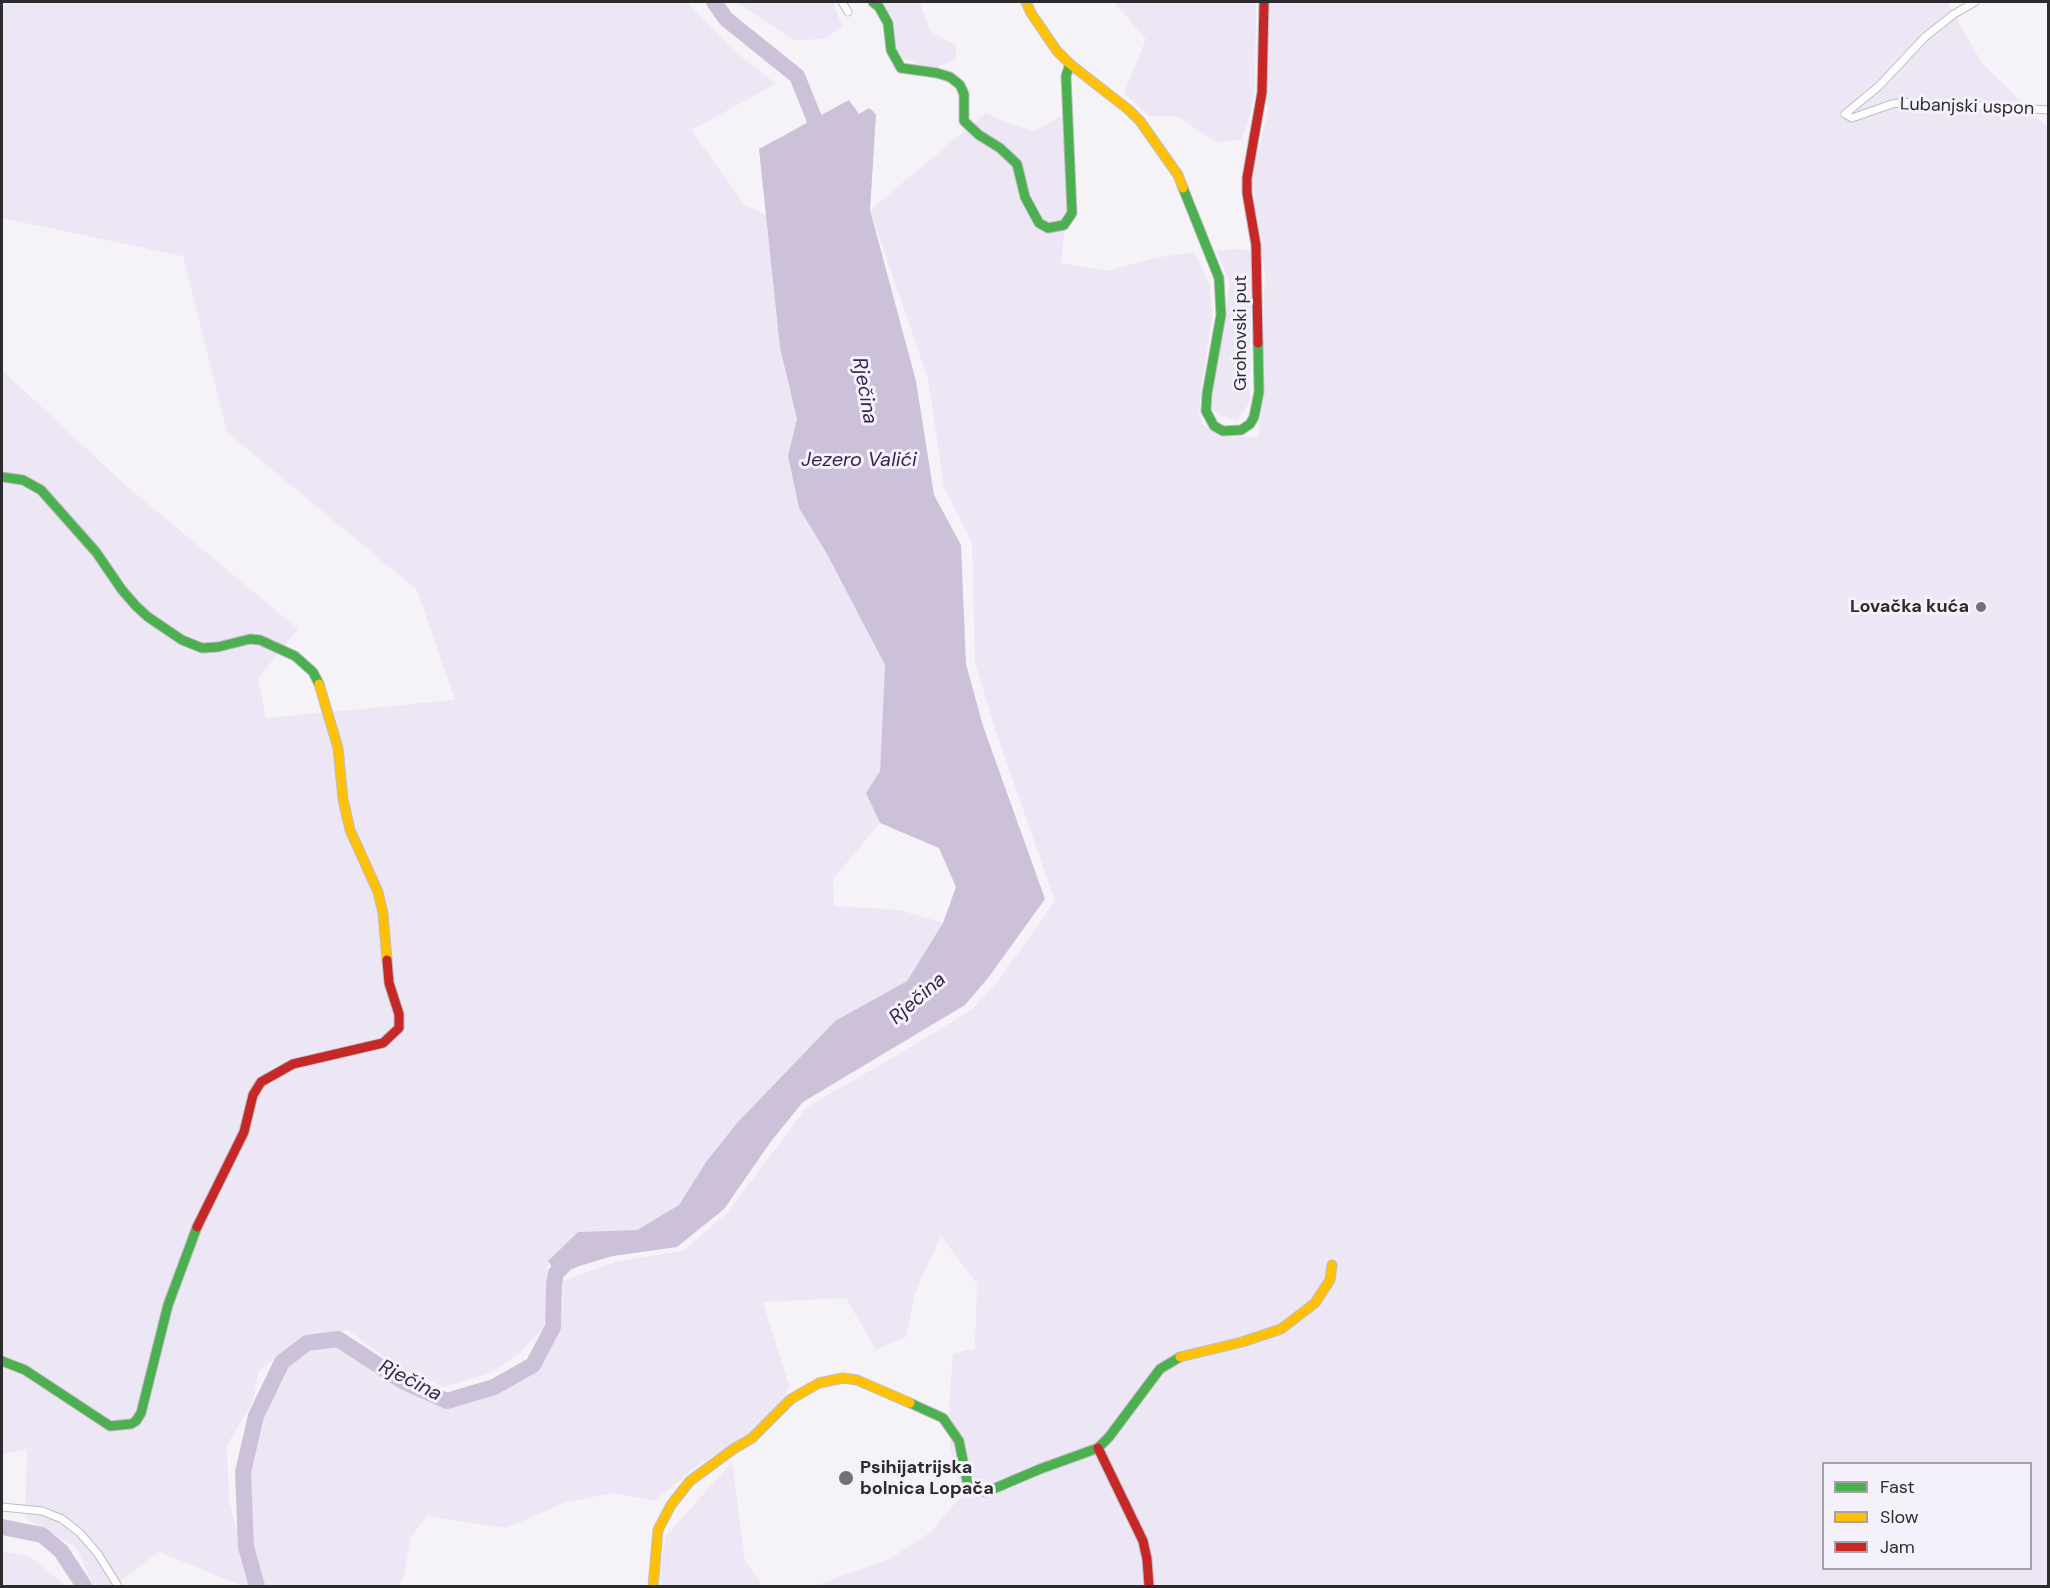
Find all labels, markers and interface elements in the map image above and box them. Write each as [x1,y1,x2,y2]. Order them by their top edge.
street label: Lubanjski uspon [1899,94,2035,120]
street label: Grohovski put [1230,275,1252,391]
water label: Rječina [846,356,882,426]
water label: Jezero Valići [801,449,917,473]
place label: Lovačka kuća [1850,596,1969,618]
marker: Lovačka kuća [1974,600,1988,614]
water label: Rječina [885,968,951,1030]
water label: Rječina [375,1355,445,1407]
place label: Psihijatrijska bolnica Lopača [860,1457,994,1500]
legend [1822,1462,2032,1570]
marker: Psihijatrijska bolnica Lopača [837,1469,855,1487]
text: Fast [1880,1475,1915,1499]
text: Slow [1880,1505,1919,1529]
text: Jam [1880,1535,1915,1559]

